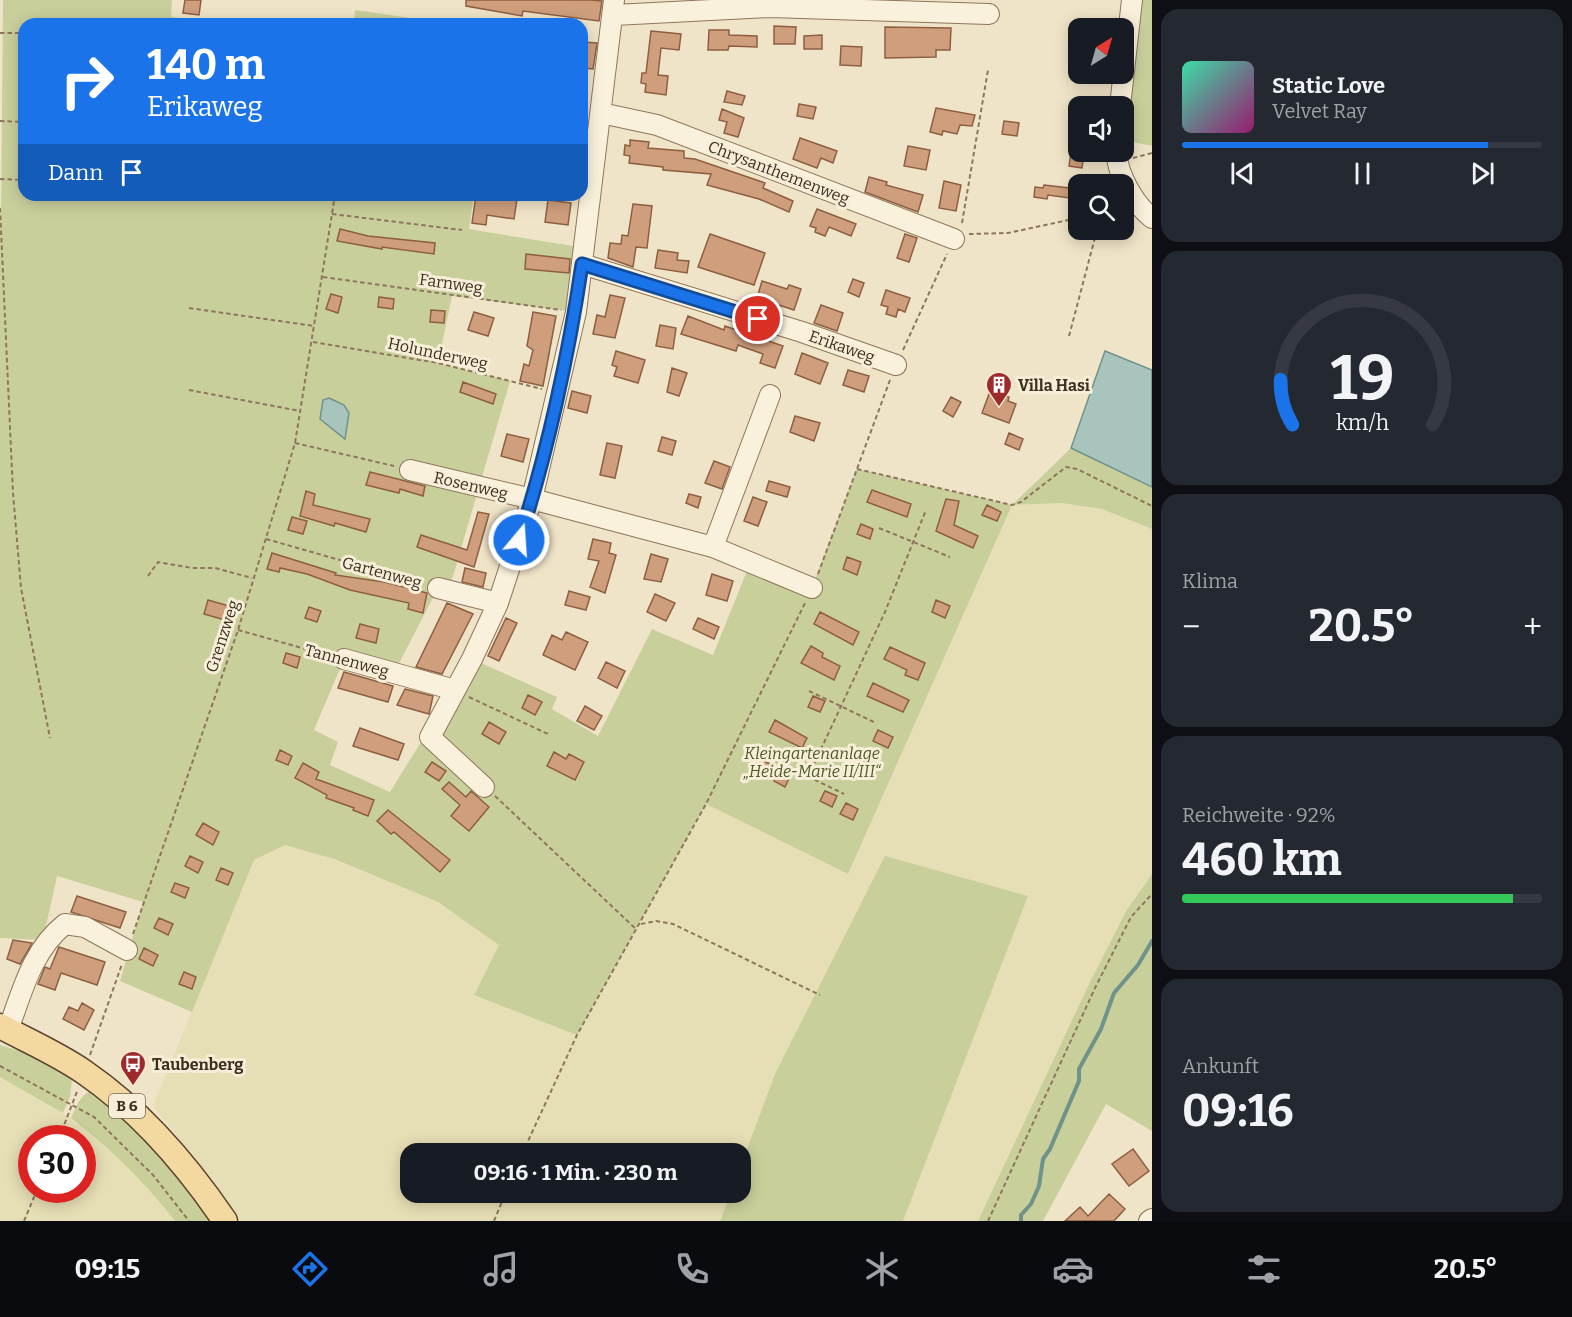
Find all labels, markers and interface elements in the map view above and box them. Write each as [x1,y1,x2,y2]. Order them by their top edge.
north arrow [1068,18,1134,84]
map controls [1068,18,1134,240]
text: 140 m [147,40,265,90]
icon: right [48,42,126,120]
text: Static Love [1272,72,1385,99]
text: Erikaweg [147,91,263,123]
button: sound [1068,96,1134,162]
text: Velvet Ray [1272,99,1367,123]
street label: Chrysanthemenweg [705,137,852,208]
icon: arrive [115,156,148,189]
icon: previous [1226,157,1259,190]
icon: pause [1346,157,1379,190]
icon: next [1466,157,1499,190]
text: Dann [48,159,103,186]
button: search [1068,174,1134,240]
street label: Farnweg [418,270,484,297]
pin [732,293,783,344]
icon: arrive [741,302,774,335]
street label: Erikaweg [806,326,877,367]
street label: Holunderweg [386,334,490,373]
text: 19 [1330,341,1394,416]
building icon: Villa Hasi [984,370,1014,408]
place label: Villa Hasi [1018,376,1090,395]
text: km/h [1335,411,1389,437]
street label: Rosenweg [432,468,510,503]
position arrow [487,508,551,572]
street label: Gartenweg [340,553,424,592]
text: Klima [1182,569,1238,593]
street label: Grenzweg [202,598,243,675]
text: 20.5° [1309,599,1415,653]
text: − [1182,607,1200,647]
text: + [1523,607,1542,647]
street label: Tannenweg [303,640,391,681]
park label: Kleingartenanlage „Heide-Marie II/III“ [743,744,882,781]
text: Reichweite · 92% [1182,803,1336,827]
text: 460 km [1182,833,1342,887]
bus stop icon: Taubenberg [118,1049,148,1087]
text: Ankunft [1182,1054,1259,1078]
place label: Taubenberg [152,1055,243,1074]
text: 09:16 [1182,1084,1294,1138]
road number: B 6 [109,1094,145,1118]
speed limit sign: 30 [18,1125,96,1203]
text: 09:16 · 1 Min. · 230 m [474,1159,677,1186]
icon: directions [289,1248,331,1290]
icon: music [480,1248,522,1290]
icon: phone [671,1248,713,1290]
icon: climate [861,1248,903,1290]
icon: car [1052,1248,1094,1290]
icon: filters [1243,1248,1285,1290]
text: 09:15 [74,1253,140,1285]
text: 20.5° [1434,1253,1498,1285]

